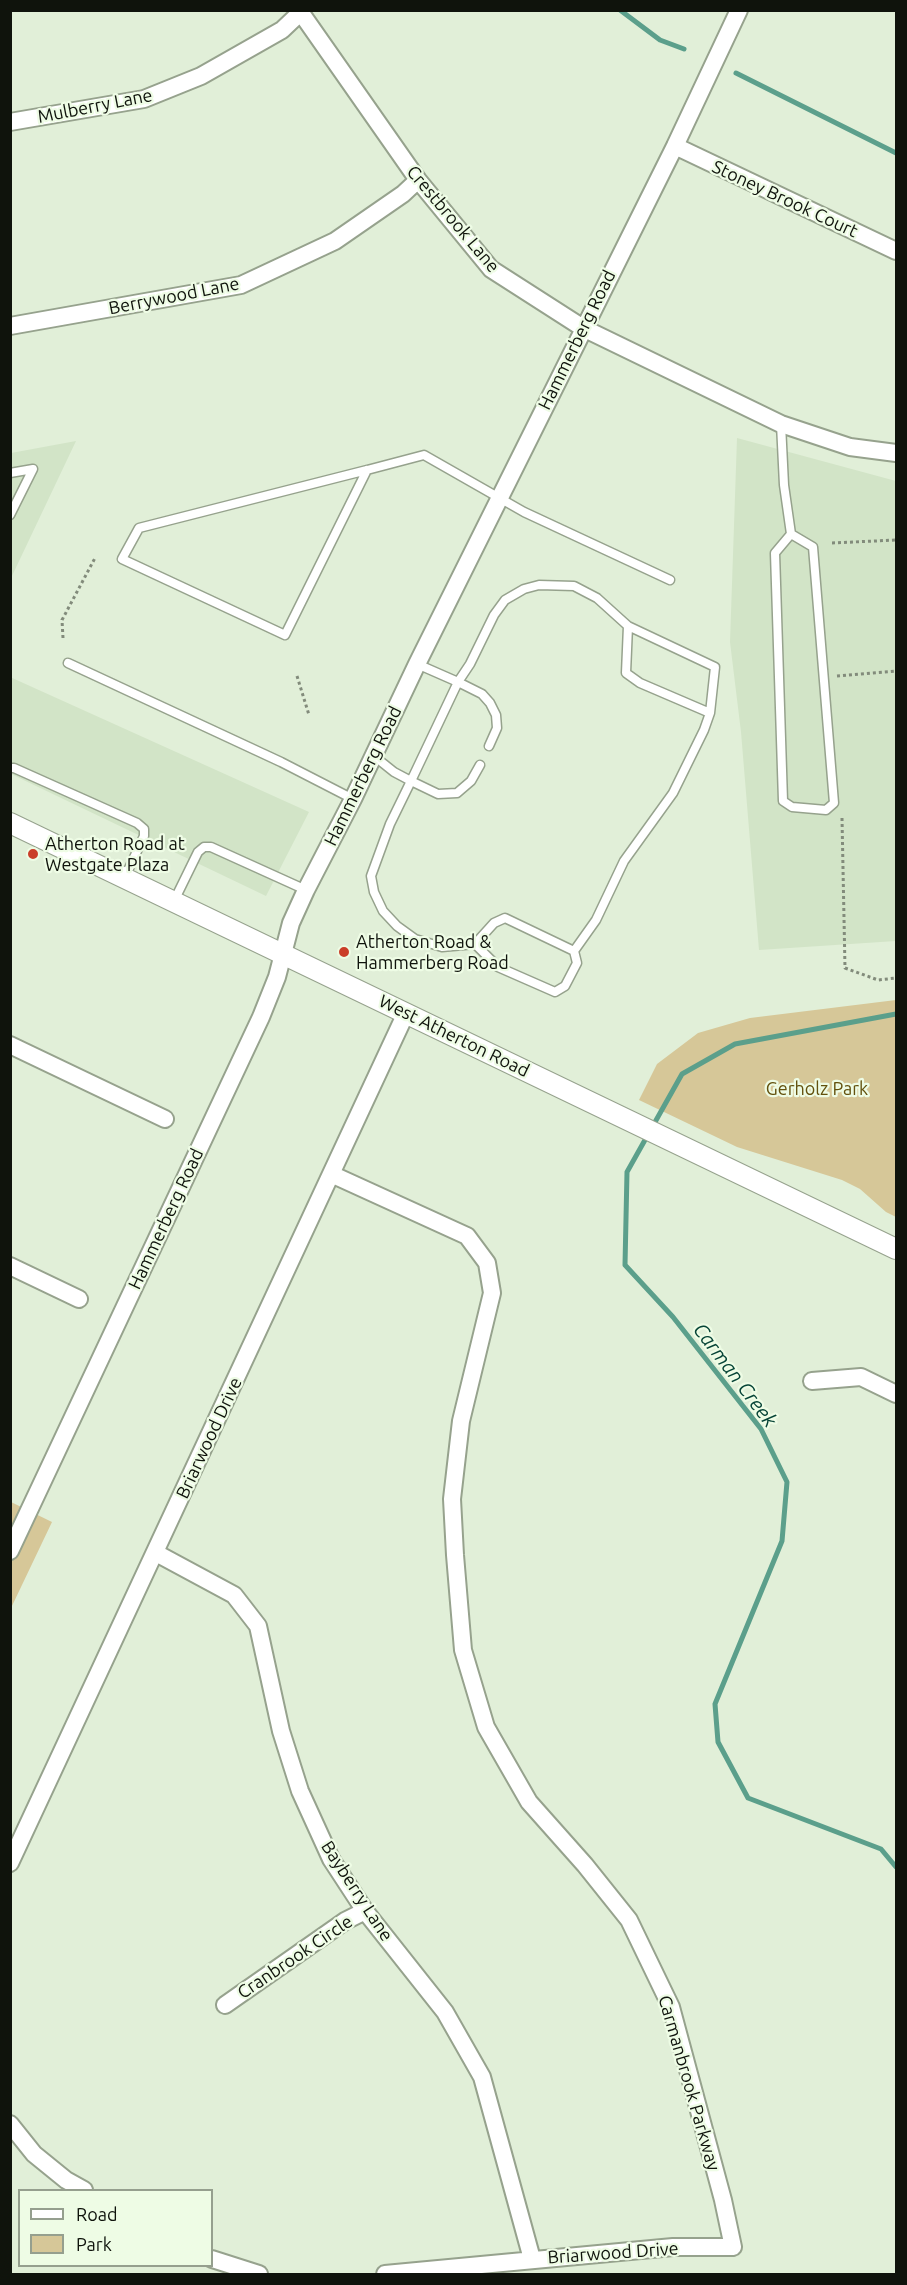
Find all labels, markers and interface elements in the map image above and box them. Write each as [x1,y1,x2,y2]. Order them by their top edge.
street label: Mulberry Lane [36,84,154,128]
street label: Stoney Brook Court [709,156,861,242]
street label: Crestbrook Lane [402,161,504,277]
street label: Hammerberg Road [534,267,620,413]
street label: Berrywood Lane [107,273,241,319]
street label: Hammerberg Road [320,703,406,849]
place label: Atherton Road at Westgate Plaza [45,833,185,876]
marker: Atherton Road at Westgate Plaza [26,847,40,861]
place label: Atherton Road & Hammerberg Road [356,931,509,974]
marker: Atherton Road & Hammerberg Road [337,945,351,959]
street label: West Atherton Road [375,990,533,1082]
park label: Gerholz Park [766,1078,868,1100]
street label: Hammerberg Road [124,1145,208,1293]
water label: Carman Creek [688,1318,782,1432]
street label: Briarwood Drive [171,1374,247,1502]
street label: Bayberry Lane [317,1837,397,1945]
street label: Cranbrook Circle [233,1911,357,2003]
street label: Carmanbrook Parkway [654,1993,724,2173]
legend [18,2189,213,2267]
text: Road [76,2204,118,2224]
text: Park [76,2234,112,2254]
street label: Briarwood Drive [547,2238,679,2268]

